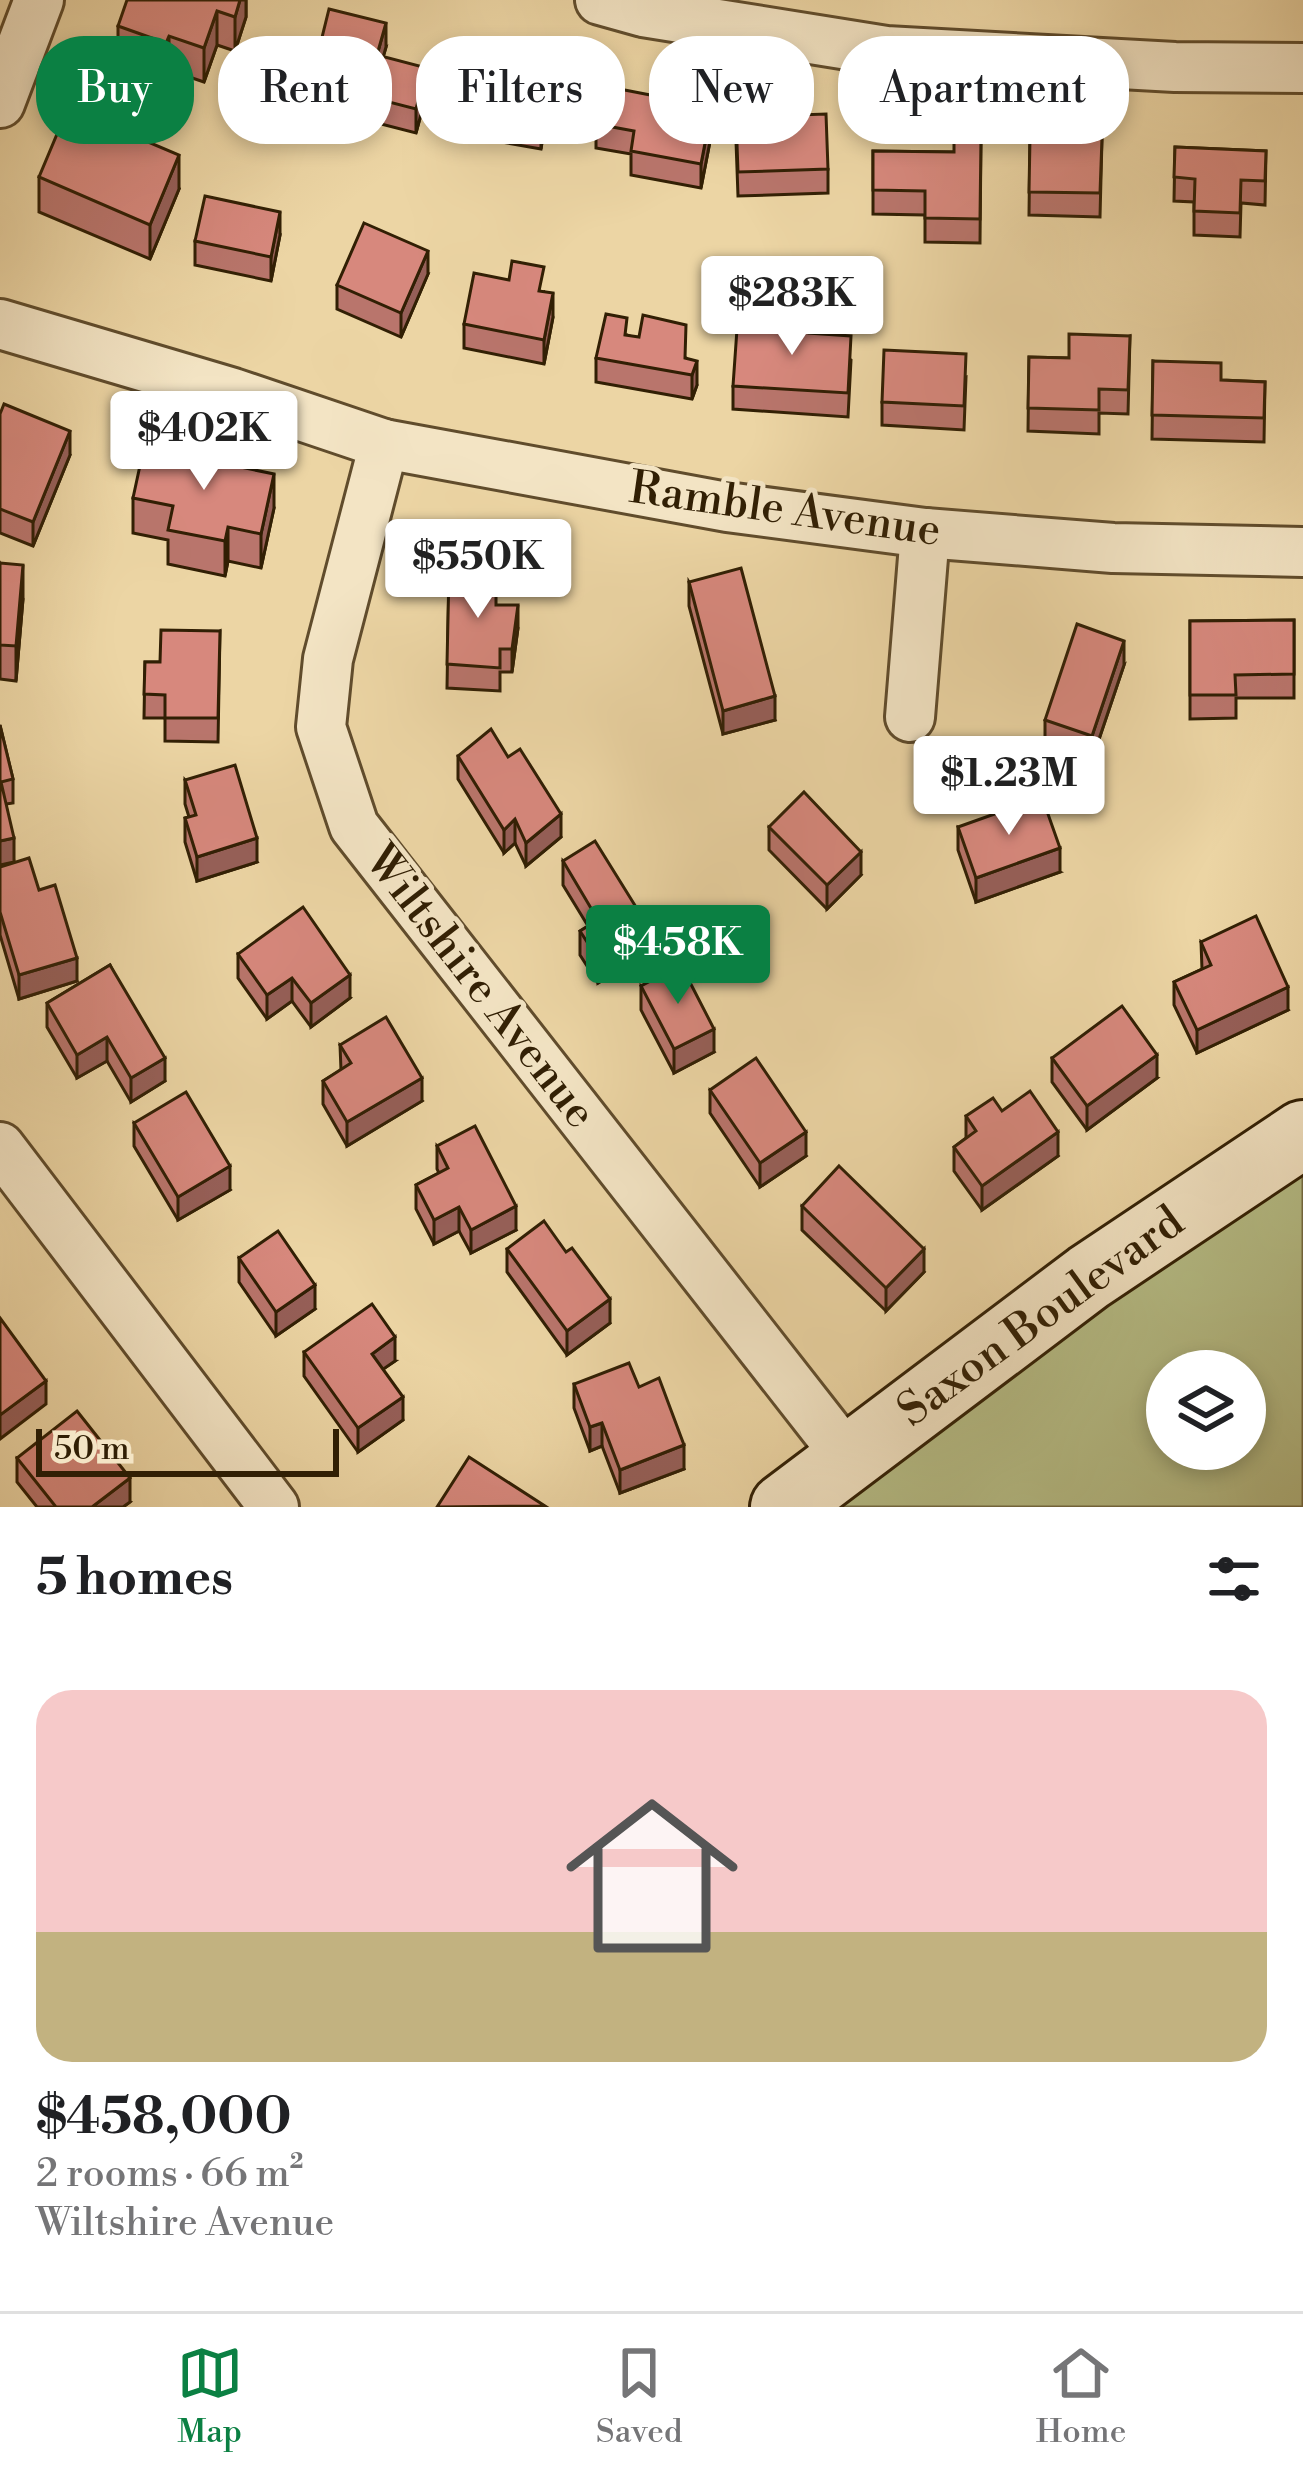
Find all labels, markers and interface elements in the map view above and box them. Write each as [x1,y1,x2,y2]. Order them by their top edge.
chip: Buy [36,36,194,144]
chip: Rent [218,36,392,144]
chip: Filters [416,36,625,144]
chip: New [649,36,814,144]
chip: Apartment [838,36,1129,144]
pin: $283K [708,256,876,358]
text: $283K [728,270,856,319]
pin: $402K [120,391,288,493]
text: $402K [137,405,271,454]
street label: Ramble Avenue [626,460,944,560]
pin: $550K [394,519,562,621]
text: $550K [412,533,544,582]
pin: $1.23M [911,736,1107,838]
text: $1.23M [941,750,1077,799]
street label: Wiltshire Avenue [350,832,608,1140]
pin: $458K [594,905,762,1007]
text: $458K [613,919,743,968]
street label: Saxon Boulevard [887,1194,1196,1440]
map controls [1146,1350,1266,1470]
button: layers [1146,1350,1266,1470]
scale bar [36,1423,339,1476]
text: 50 m [54,1429,130,1470]
icon: filters [1201,1546,1267,1612]
text: 5 homes [36,1547,233,1611]
icon: home [544,1768,760,1984]
text: $458,000 [36,2086,292,2150]
text: 2 rooms · 66 m² [36,2150,303,2199]
text: Wiltshire Avenue [36,2199,334,2248]
tab: Map [177,2340,243,2453]
tab: Saved [596,2340,683,2453]
tab: Home [1036,2340,1126,2453]

